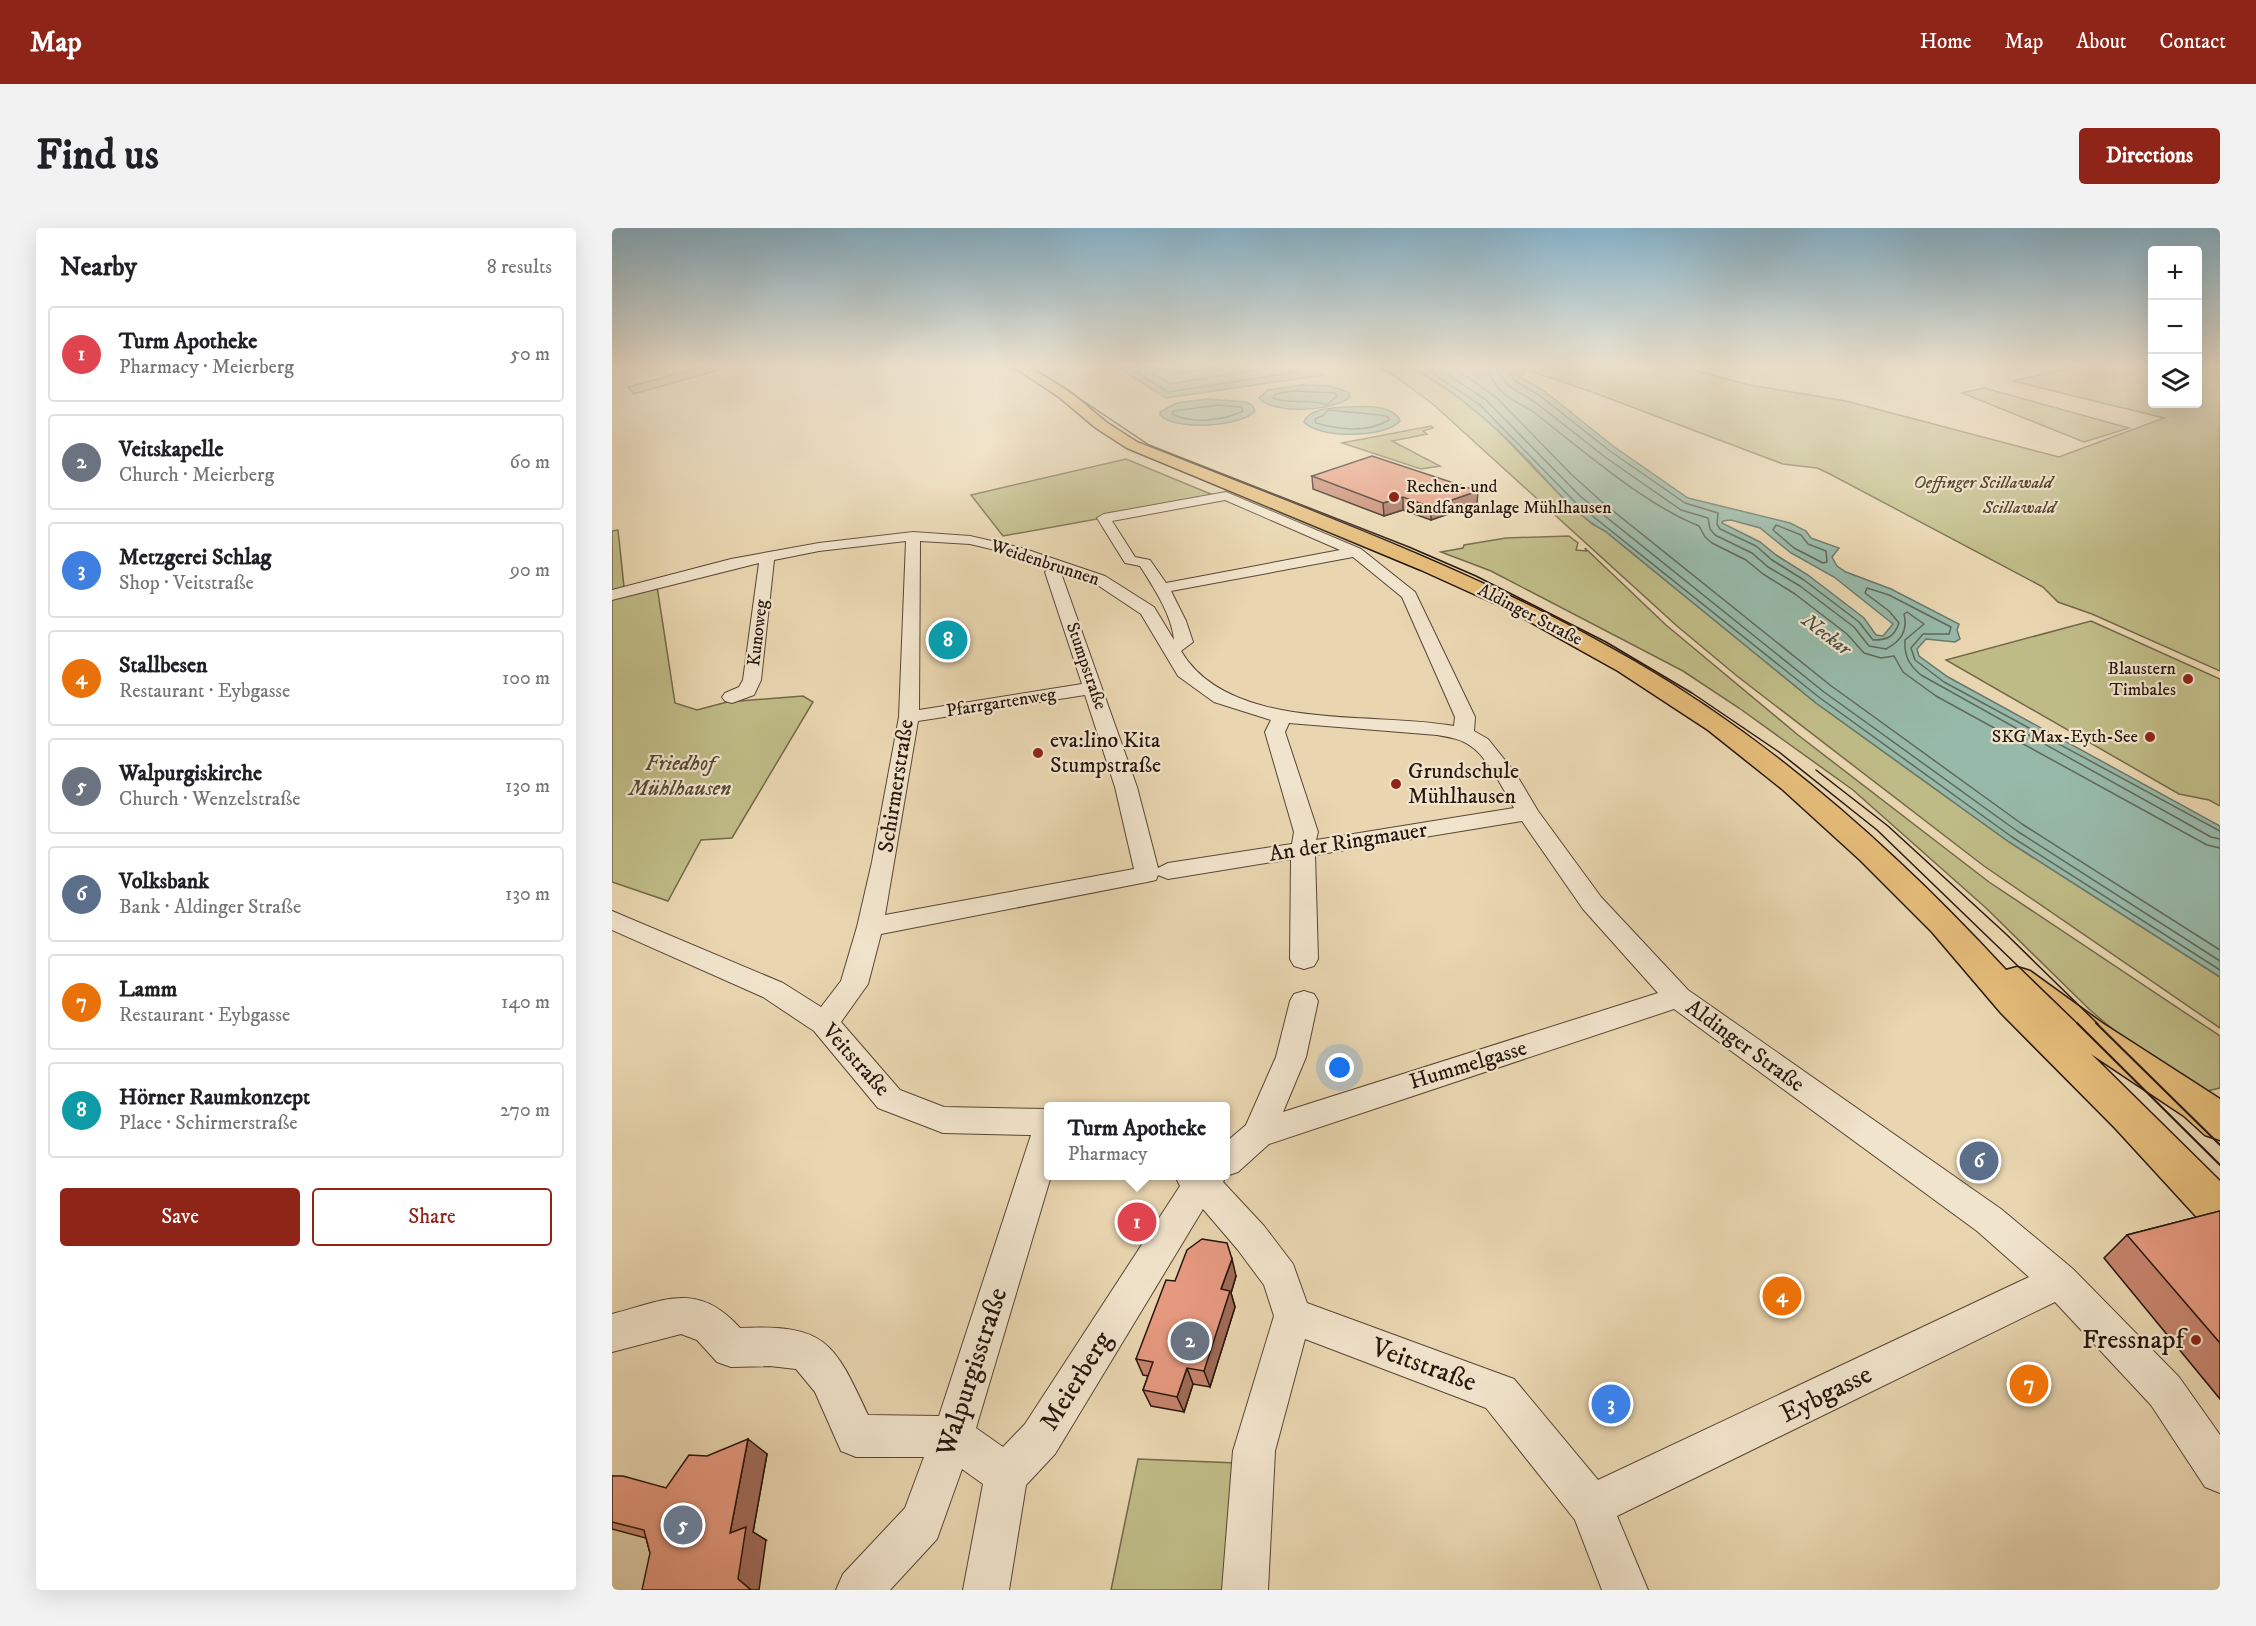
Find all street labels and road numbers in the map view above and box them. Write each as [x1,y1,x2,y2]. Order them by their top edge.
street label: Weidenbrunnen [987,535,1103,591]
street label: Aldinger Straße [1474,579,1586,651]
street label: Kunoweg [743,598,773,668]
street label: Stumpstraße [1061,619,1111,713]
street label: Pfarrgartenweg [945,683,1058,723]
street label: Schirmerstraße [872,717,920,855]
street label: An der Ringmauer [1267,816,1430,868]
street label: Aldinger Straße [1680,994,1810,1098]
street label: Veitstraße [816,1017,896,1102]
street label: Hummelgasse [1406,1034,1530,1096]
street label: Walpurgisstraße [928,1283,1015,1461]
street label: Meierberg [1032,1324,1120,1437]
street label: Veitstraße [1366,1330,1481,1400]
street label: Eybgasse [1775,1357,1877,1431]

